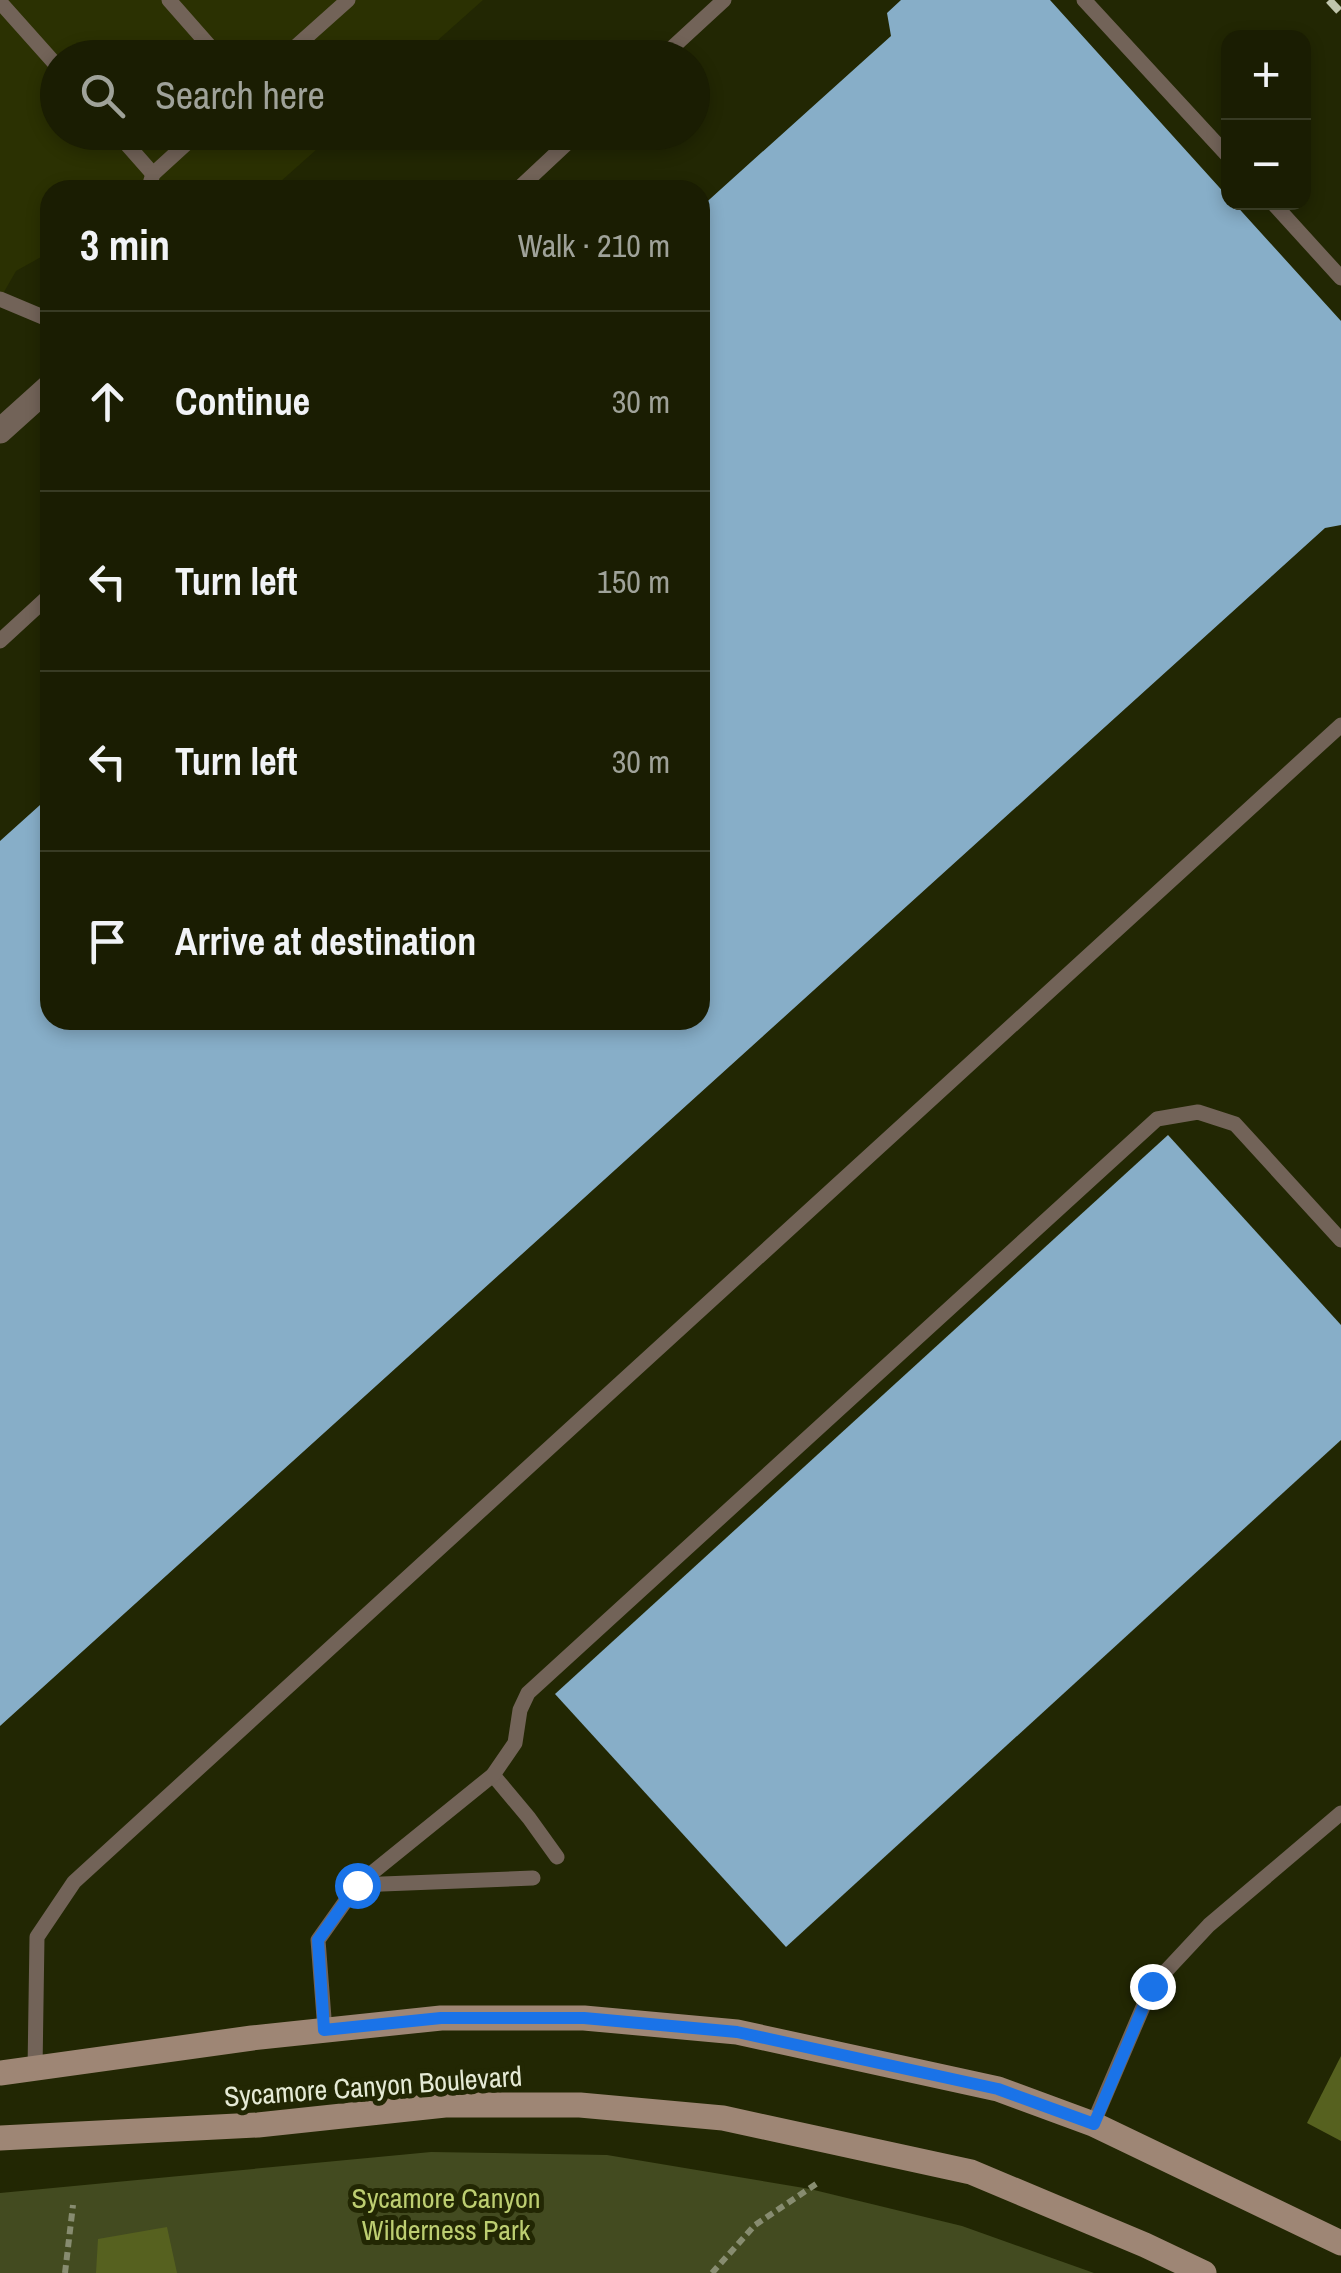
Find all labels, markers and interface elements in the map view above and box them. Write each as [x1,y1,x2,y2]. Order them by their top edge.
map controls [1221,30,1311,210]
button: + [1221,30,1311,120]
search box [40,40,710,150]
icon: search [75,68,130,123]
text: Search here [155,70,325,121]
button: − [1221,120,1311,210]
text: 3 min [80,217,170,273]
text: Walk · 210 m [518,224,670,267]
icon: ahead [80,374,135,429]
text: Continue [175,376,310,427]
text: 30 m [612,380,670,423]
icon: left [80,554,135,609]
text: Turn left [175,556,297,607]
text: 150 m [597,560,670,603]
icon: left [80,734,135,789]
text: Turn left [175,736,297,787]
text: 30 m [612,740,670,783]
icon: arrive [80,914,135,969]
text: Arrive at destination [175,916,476,967]
route start [335,1863,381,1909]
route end [1130,1964,1176,2010]
street label: Sycamore Canyon Boulevard [223,2057,523,2115]
park label: Sycamore Canyon Wilderness Park [352,2179,540,2249]

